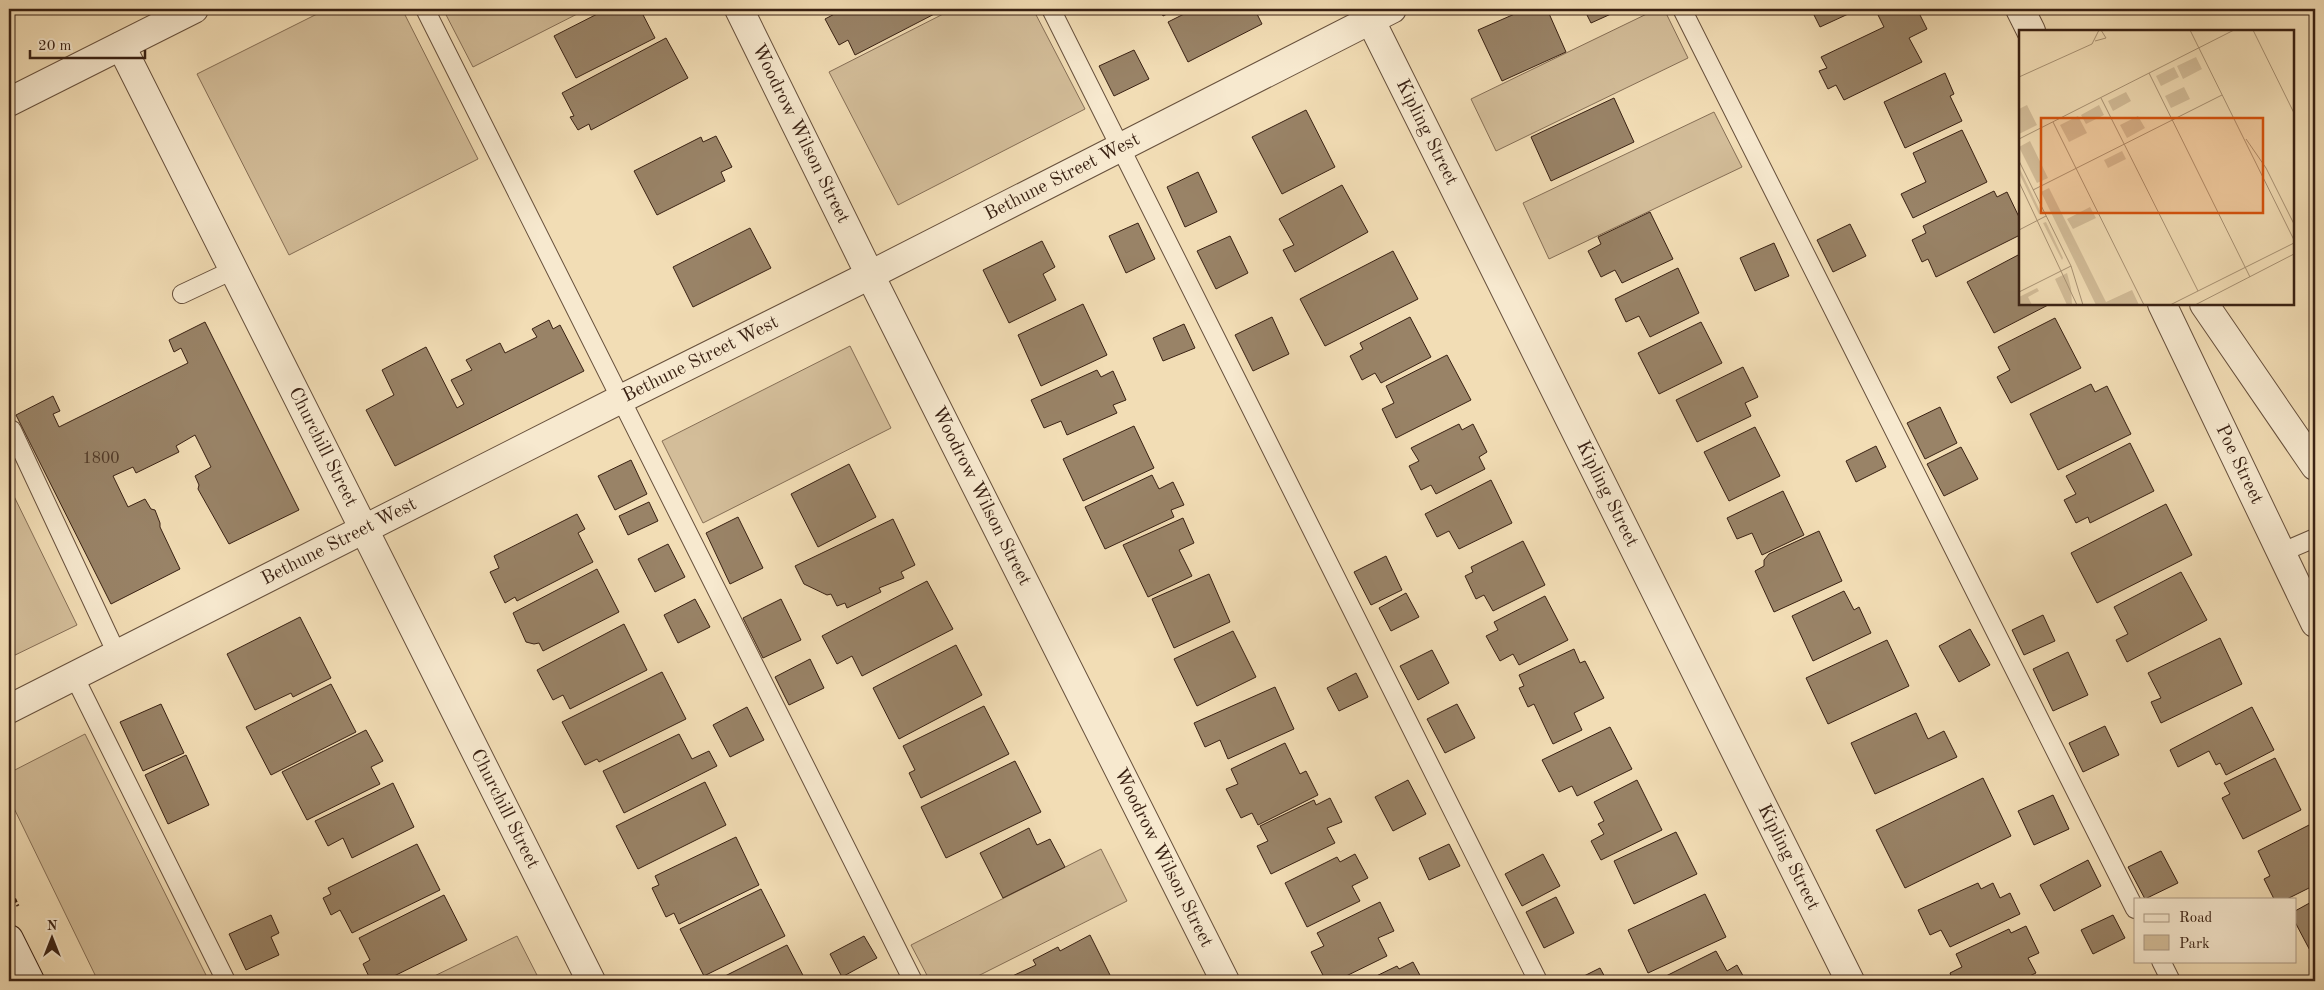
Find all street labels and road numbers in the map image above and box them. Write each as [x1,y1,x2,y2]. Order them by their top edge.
street label: Woodrow Wilson Street [748,41,853,227]
street label: Kipling Street [1392,76,1461,189]
street label: Bethune Street West [982,130,1143,224]
street label: Bethune Street West [620,313,782,406]
street label: Churchill Street [285,384,361,510]
street label: Woodrow Wilson Street [928,404,1034,589]
street label: Poe Street [2212,422,2266,507]
street label: Kipling Street [1573,438,1641,550]
street label: Bethune Street West [258,495,420,589]
street label: Churchill Street [467,746,542,872]
street label: Woodrow Wilson Street [1110,765,1216,951]
street label: Kipling Street [1754,801,1823,913]

